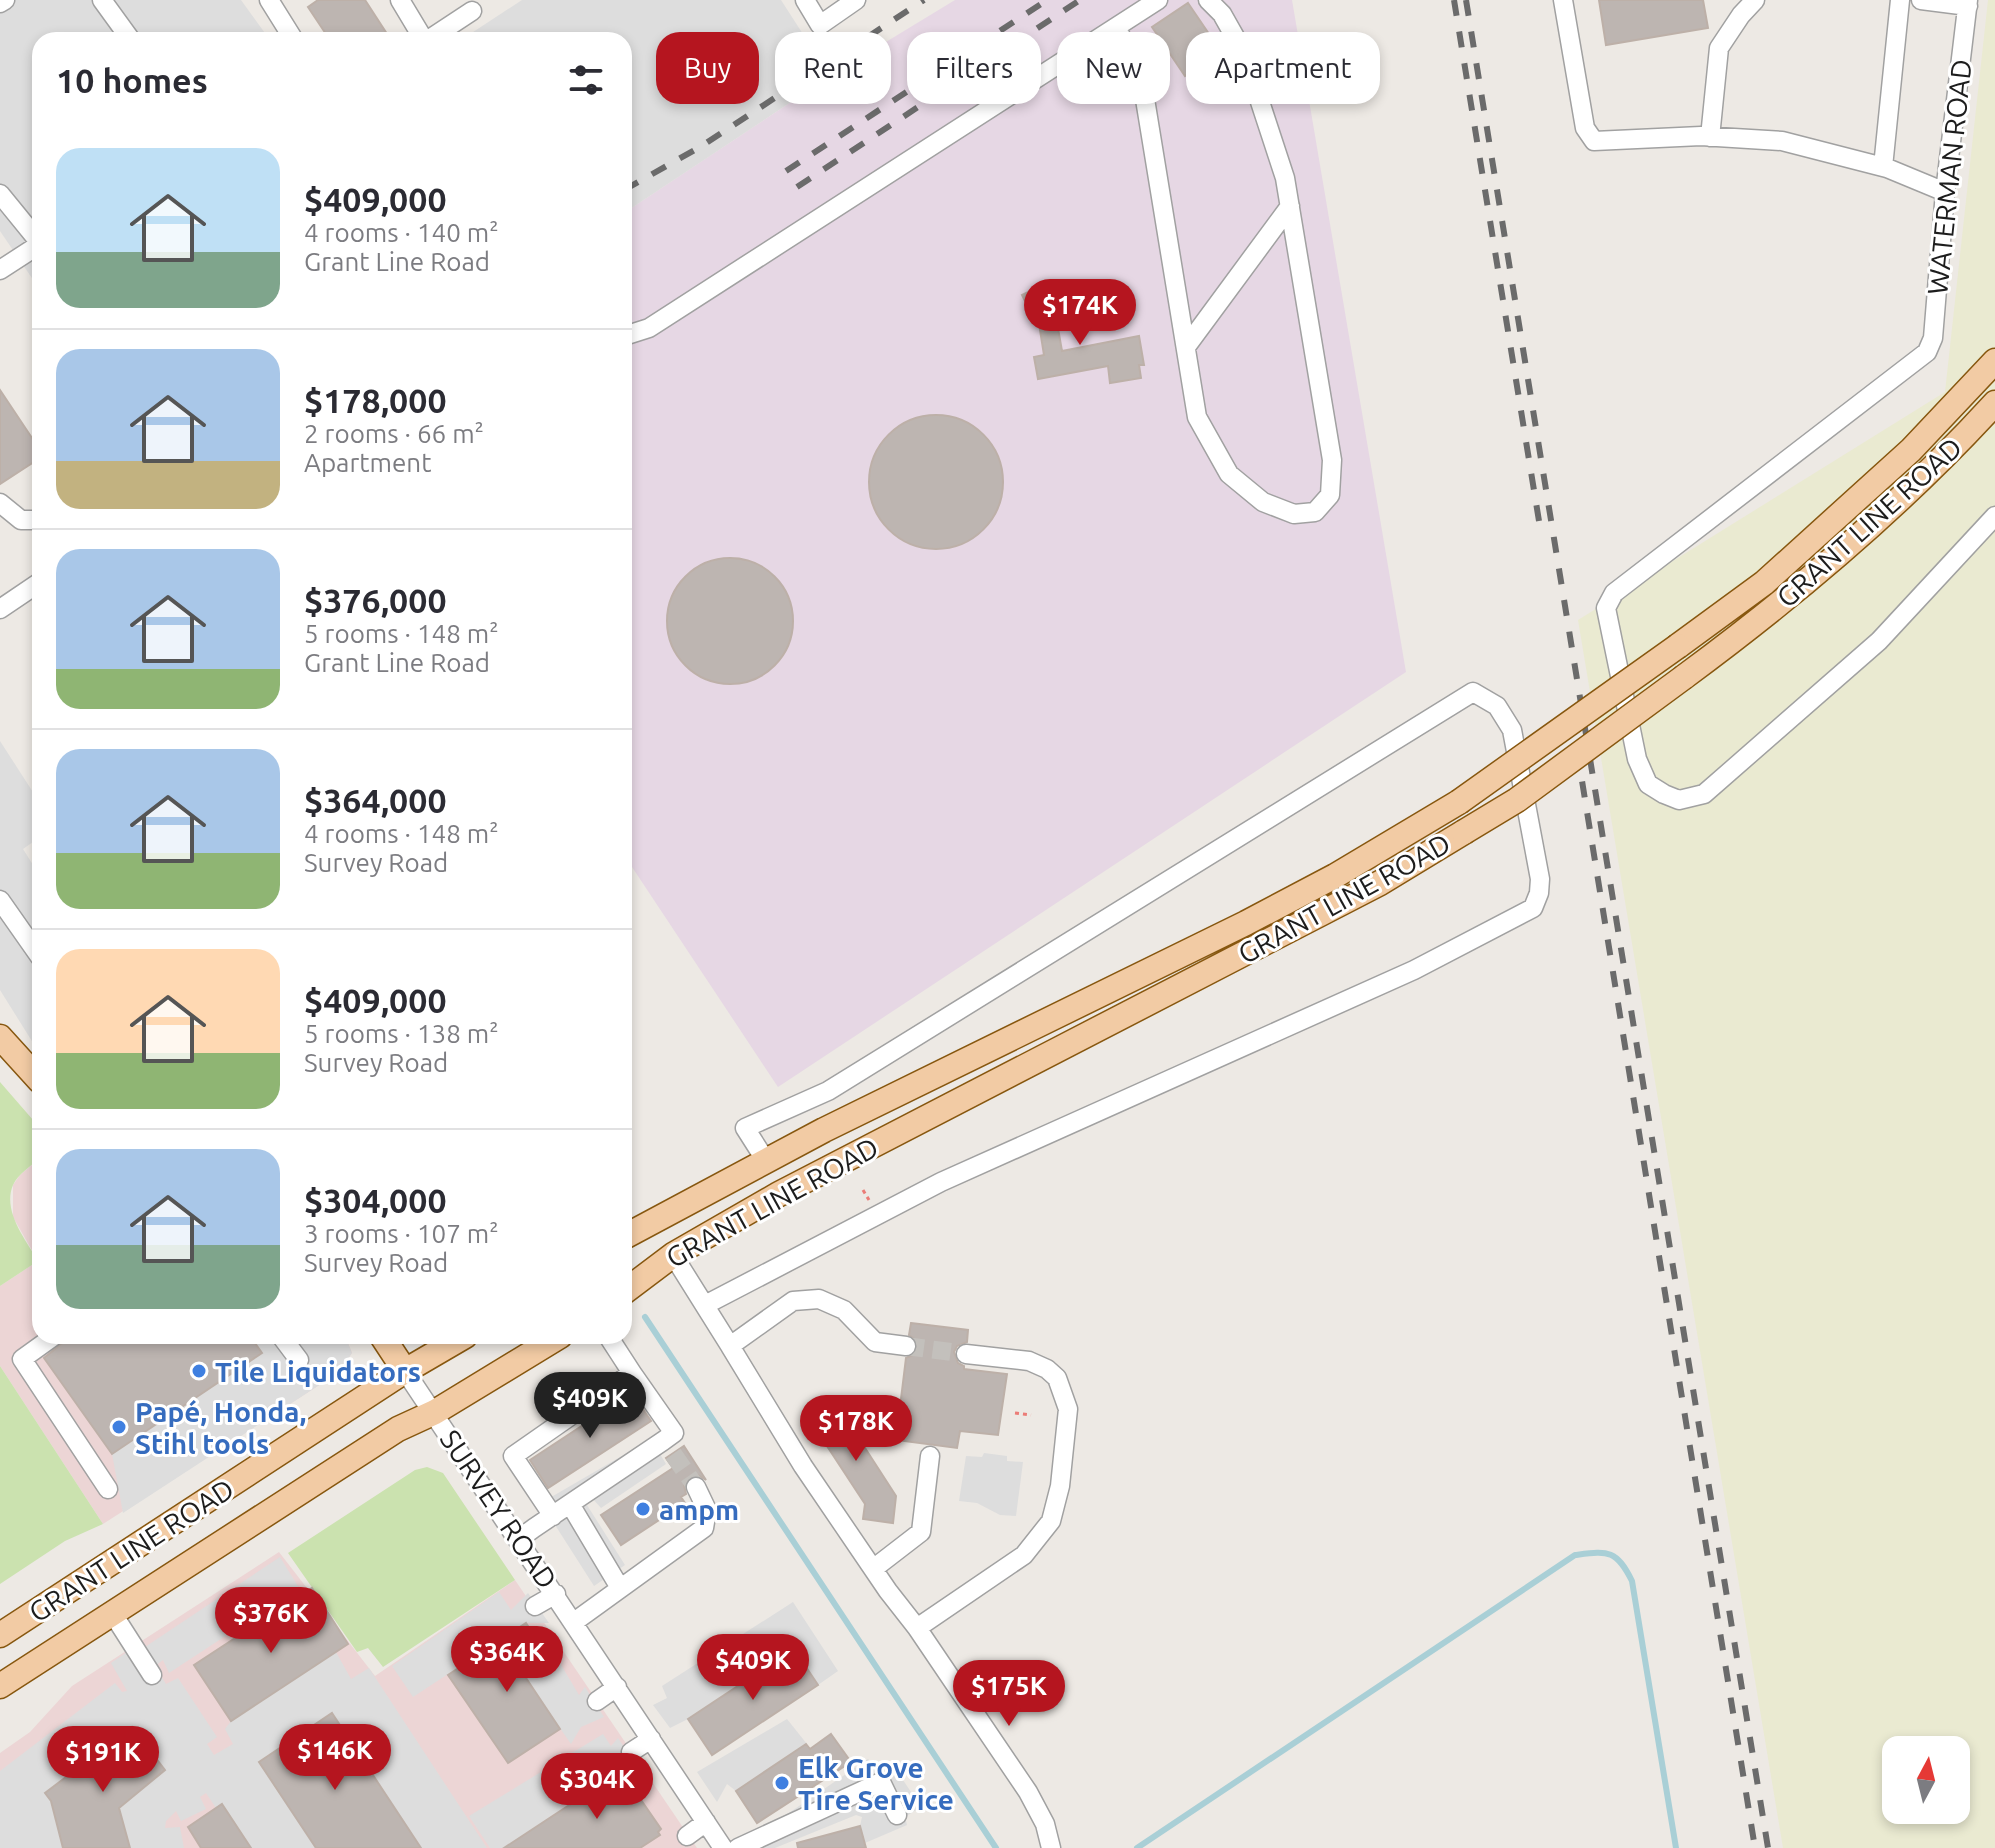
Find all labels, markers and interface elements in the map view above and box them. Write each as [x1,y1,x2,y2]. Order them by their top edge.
chip: Buy [656,32,759,104]
chip: Rent [775,32,891,104]
chip: Filters [907,32,1041,104]
chip: New [1057,32,1170,104]
chip: Apartment [1186,32,1380,104]
icon: filters [564,58,608,102]
street label: WATERMAN ROAD [1921,58,1977,296]
text: 10 homes [56,61,208,99]
icon: home [120,180,216,276]
text: $409,000 [304,180,447,218]
text: 4 rooms · 140 m² [304,218,499,247]
text: Grant Line Road [304,247,490,276]
pin: $174K [1024,279,1136,347]
text: $174K [1042,290,1118,319]
icon: home [120,381,216,477]
text: $178,000 [304,381,447,419]
text: 2 rooms · 66 m² [304,419,484,448]
street label: GRANT LINE ROAD [1770,431,1968,613]
text: Apartment [304,448,431,477]
icon: home [120,581,216,677]
text: $376,000 [304,581,447,619]
text: 5 rooms · 148 m² [304,619,499,648]
text: Grant Line Road [304,648,490,677]
icon: home [120,781,216,877]
text: $364,000 [304,781,447,819]
text: 4 rooms · 148 m² [304,819,499,848]
street label: GRANT LINE ROAD [1233,827,1455,969]
text: Survey Road [304,848,448,877]
icon: home [120,981,216,1077]
text: $409,000 [304,981,447,1019]
text: 5 rooms · 138 m² [304,1019,499,1048]
text: Survey Road [304,1048,448,1077]
street label: GRANT LINE ROAD [661,1131,883,1273]
icon: home [120,1181,216,1277]
text: $304,000 [304,1181,447,1219]
text: 3 rooms · 107 m² [304,1219,499,1248]
text: Survey Road [304,1248,448,1277]
place label: Tile Liquidators [215,1356,421,1387]
marker: Tile Liquidators [190,1362,208,1380]
pin: $409K [534,1372,646,1440]
text: $409K [552,1383,628,1412]
pin: $178K [800,1395,912,1463]
place label: Papé, Honda, Stihl tools [135,1396,306,1459]
text: $178K [818,1406,894,1435]
marker: Papé, Honda, Stihl tools [110,1418,128,1436]
street label: SURVEY ROAD [435,1424,563,1594]
street label: GRANT LINE ROAD [23,1472,239,1628]
place label: ampm [659,1494,739,1525]
marker: ampm [634,1500,652,1518]
pin: $376K [215,1587,327,1655]
text: $376K [233,1598,309,1627]
pin: $364K [451,1626,563,1694]
pin: $409K [697,1634,809,1702]
text: $364K [469,1637,545,1666]
text: $409K [715,1645,791,1674]
pin: $175K [953,1660,1065,1728]
text: $175K [971,1671,1047,1700]
pin: $146K [279,1724,391,1792]
pin: $191K [47,1726,159,1794]
text: $146K [297,1735,373,1764]
north arrow [1882,1736,1970,1824]
map controls [1882,1736,1970,1824]
text: $191K [65,1737,141,1766]
place label: Elk Grove Tire Service [798,1752,954,1815]
pin: $304K [541,1753,653,1821]
text: $304K [559,1764,635,1793]
marker: Elk Grove Tire Service [773,1774,791,1792]

